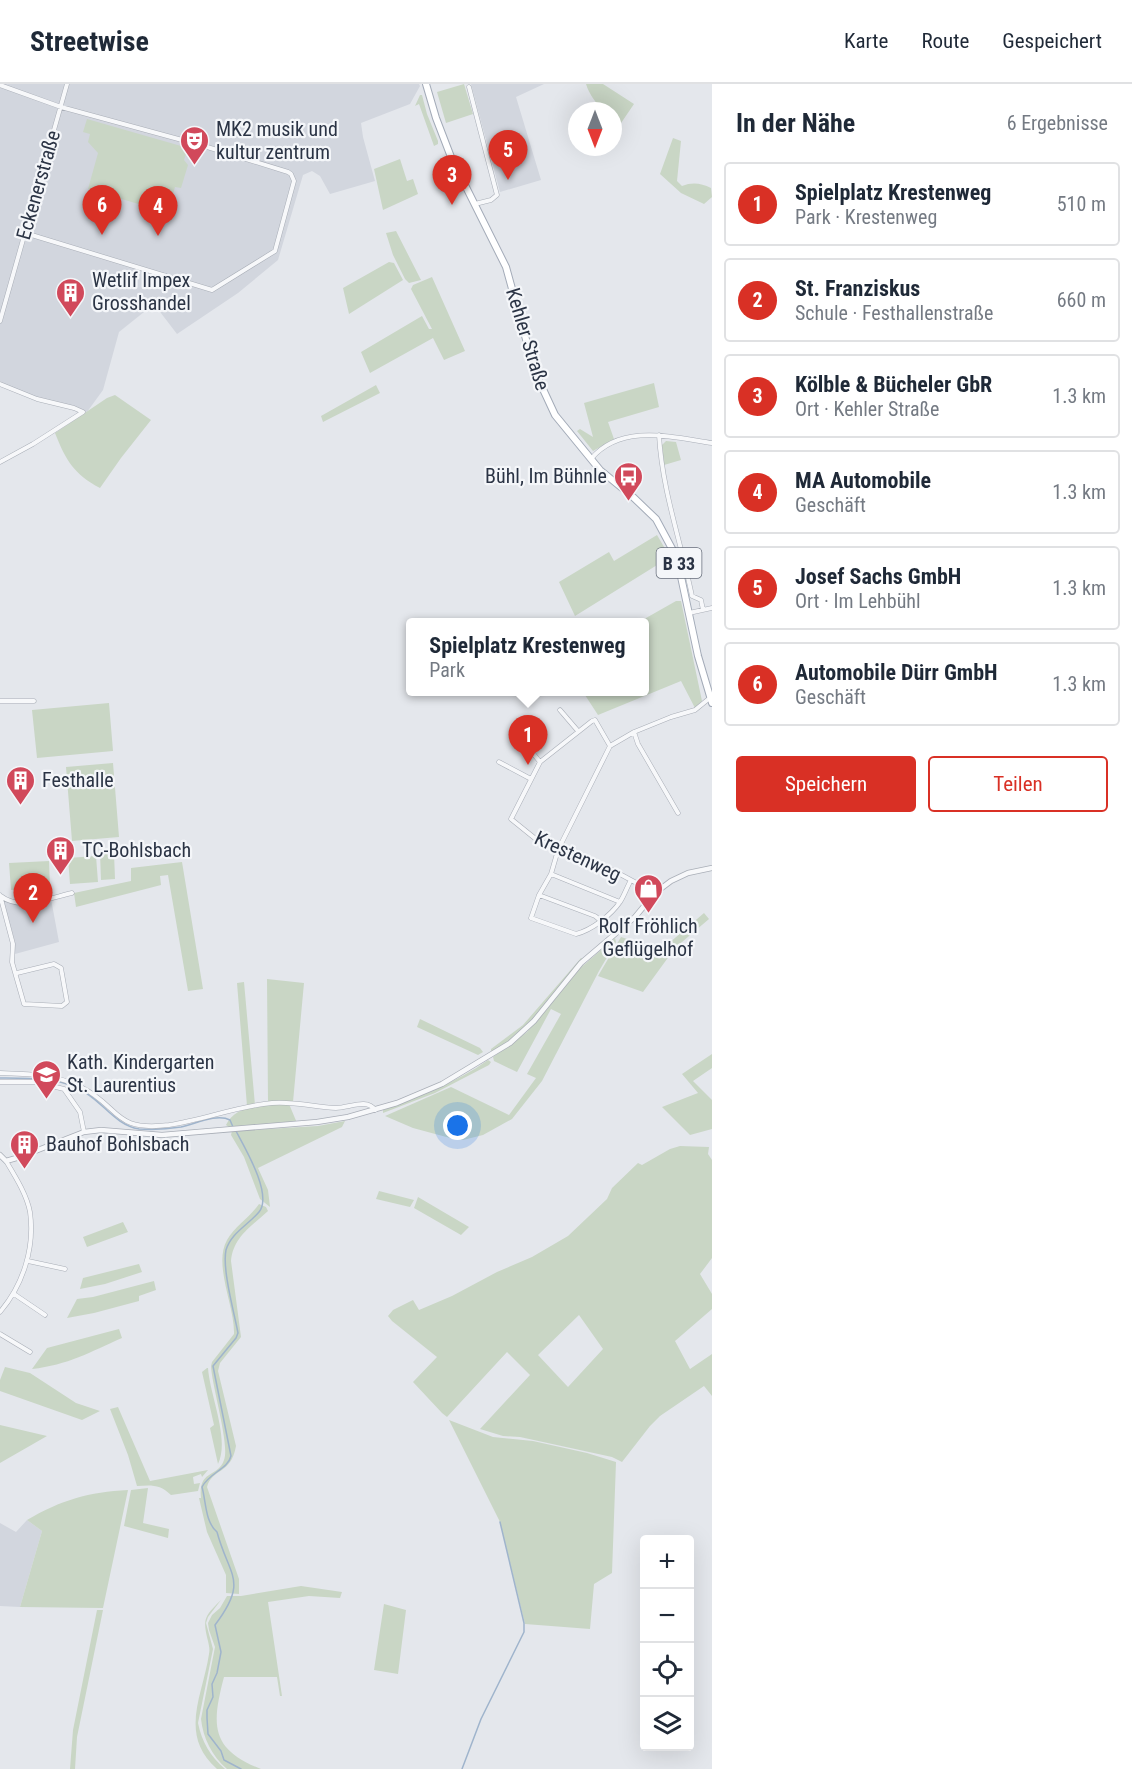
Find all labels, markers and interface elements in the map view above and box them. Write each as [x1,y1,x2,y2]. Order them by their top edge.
text: Streetwise [30,25,149,58]
text: Karte [844,29,888,53]
text: Route [921,29,969,53]
text: Gespeichert [1002,29,1102,53]
north arrow [568,102,622,156]
text: In der Nähe [736,108,855,138]
text: 6 Ergebnisse [1007,111,1108,135]
place label: MK2 musik und kultur zentrum [216,117,338,164]
theatre icon: MK2 musik und kultur zentrum [179,124,211,166]
street label: Eckenerstraße [11,128,65,242]
pin: 5 [488,130,528,180]
pin: 3 [432,156,472,205]
text: Spielplatz Krestenweg [795,180,991,205]
pin: 6 [82,186,122,235]
pin: 4 [138,186,178,236]
text: 1 [752,192,763,216]
text: 510 m [1057,192,1106,216]
text: Park · Krestenweg [795,205,937,229]
place label: Wetlif Impex Grosshandel [92,268,191,315]
building icon: Wetlif Impex Grosshandel [55,276,87,318]
text: St. Franziskus [795,276,920,301]
street label: Kehler Straße [501,285,555,393]
text: 2 [752,288,763,312]
text: 660 m [1057,288,1106,312]
text: Schule · Festhallenstraße [795,301,993,325]
text: Kölble & Bücheler GbR [795,372,992,397]
text: 3 [752,384,763,408]
text: 1.3 km [1052,384,1106,408]
text: Ort · Kehler Straße [795,397,939,421]
bus stop icon: Bühl, Im Bühnle [612,460,644,502]
place label: Bühl, Im Bühnle [485,464,607,488]
text: MA Automobile [795,468,931,493]
text: 4 [752,480,763,504]
text: 1.3 km [1052,480,1106,504]
text: Geschäft [795,493,866,517]
road number: B 33 [656,548,702,578]
text: Josef Sachs GmbH [795,564,961,589]
text: 5 [752,576,763,600]
text: 1.3 km [1052,576,1106,600]
text: Ort · Im Lehbühl [795,589,921,613]
popup [406,618,649,696]
text: Spielplatz Krestenweg [429,633,626,658]
text: Park [429,658,465,682]
text: Automobile Dürr GmbH [795,660,998,685]
text: 6 [752,672,763,696]
text: 1.3 km [1052,672,1106,696]
text: Geschäft [795,685,866,709]
pin: 1 [508,716,548,765]
button: Speichern [736,756,916,812]
button: Teilen [928,756,1108,812]
building icon: Festhalle [5,764,37,806]
place label: Festhalle [42,768,114,792]
street label: Krestenweg [531,826,625,886]
building icon: TC-Bohlsbach [45,834,77,876]
place label: TC-Bohlsbach [82,838,191,862]
shop icon: Rolf Fröhlich Geflügelhof [632,872,664,914]
pin: 2 [14,874,52,923]
place label: Rolf Fröhlich Geflügelhof [598,914,698,961]
place label: Kath. Kindergarten St. Laurentius [67,1050,214,1097]
school or university icon: Kath. Kindergarten St. Laurentius [30,1058,62,1100]
your location [443,1111,472,1140]
building icon: Bauhof Bohlsbach [9,1128,41,1170]
place label: Bauhof Bohlsbach [46,1132,189,1156]
map controls [640,1535,694,1751]
button: + [640,1535,694,1589]
button: − [640,1589,694,1643]
button: locate [640,1643,694,1697]
button: layers [640,1697,694,1751]

